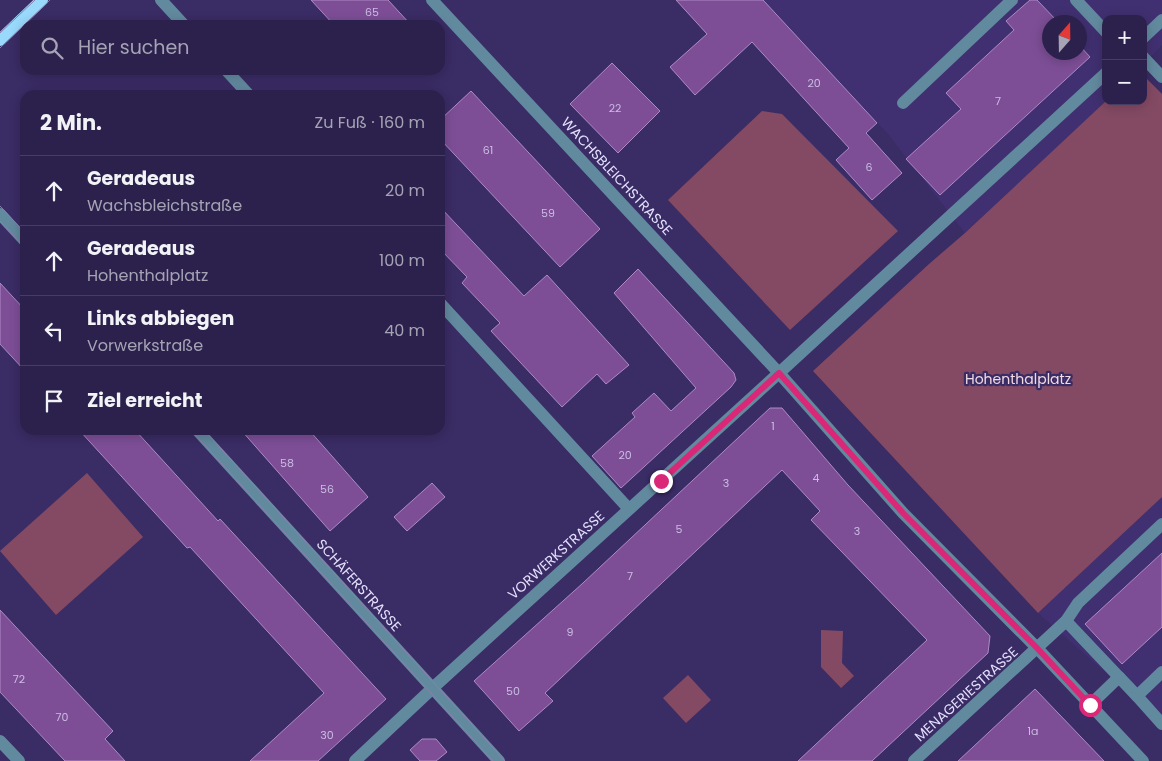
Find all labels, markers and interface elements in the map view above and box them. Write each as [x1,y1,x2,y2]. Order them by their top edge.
house number: 65 [365,4,379,20]
north arrow [1042,15,1087,60]
map controls [1102,15,1147,105]
button: + [1102,15,1147,60]
search box [20,20,445,75]
icon: search [38,34,66,62]
text: Hier suchen [78,34,189,61]
button: − [1102,60,1147,105]
house number: 20 [807,75,821,91]
house number: 7 [995,93,1001,109]
house number: 22 [609,100,621,116]
text: 2 Min. [40,108,102,137]
text: Zu Fuß · 160 m [315,111,425,134]
street label: WACHSBLEICHSTRASSE [557,113,677,239]
house number: 61 [483,142,493,158]
house number: 6 [866,159,873,175]
text: Geradeaus [87,165,195,192]
icon: ahead [40,177,68,205]
text: 20 m [385,179,425,202]
text: Wachsbleichstraße [87,194,242,217]
house number: 59 [541,205,555,221]
text: Geradeaus [87,235,195,262]
icon: ahead [40,247,68,275]
text: 100 m [379,249,425,272]
text: Hohenthalplatz [87,264,208,287]
text: Links abbiegen [87,305,234,332]
icon: left [40,317,68,345]
text: 40 m [384,319,425,342]
text: Vorwerkstraße [87,334,203,357]
park label: Hohenthalplatz [965,369,1071,389]
icon: arrive [40,387,68,415]
text: Ziel erreicht [87,387,203,414]
house number: 1 [771,418,775,434]
house number: 20 [618,447,632,463]
house number: 58 [280,455,294,471]
route end [650,470,673,493]
house number: 4 [813,470,820,486]
house number: 3 [723,475,729,491]
house number: 56 [320,481,334,497]
street label: VORWERKSTRASSE [503,506,609,604]
house number: 5 [676,521,683,537]
house number: 3 [854,523,860,539]
street label: SCHÄFERSTRASSE [312,534,406,636]
house number: 7 [627,568,633,584]
house number: 9 [567,624,574,640]
street label: MENAGERIESTRASSE [910,642,1022,746]
house number: 72 [13,671,25,687]
house number: 50 [506,683,520,699]
route start [1079,694,1102,717]
house number: 70 [56,709,69,725]
house number: 1a [1028,723,1038,739]
house number: 30 [320,727,334,743]

